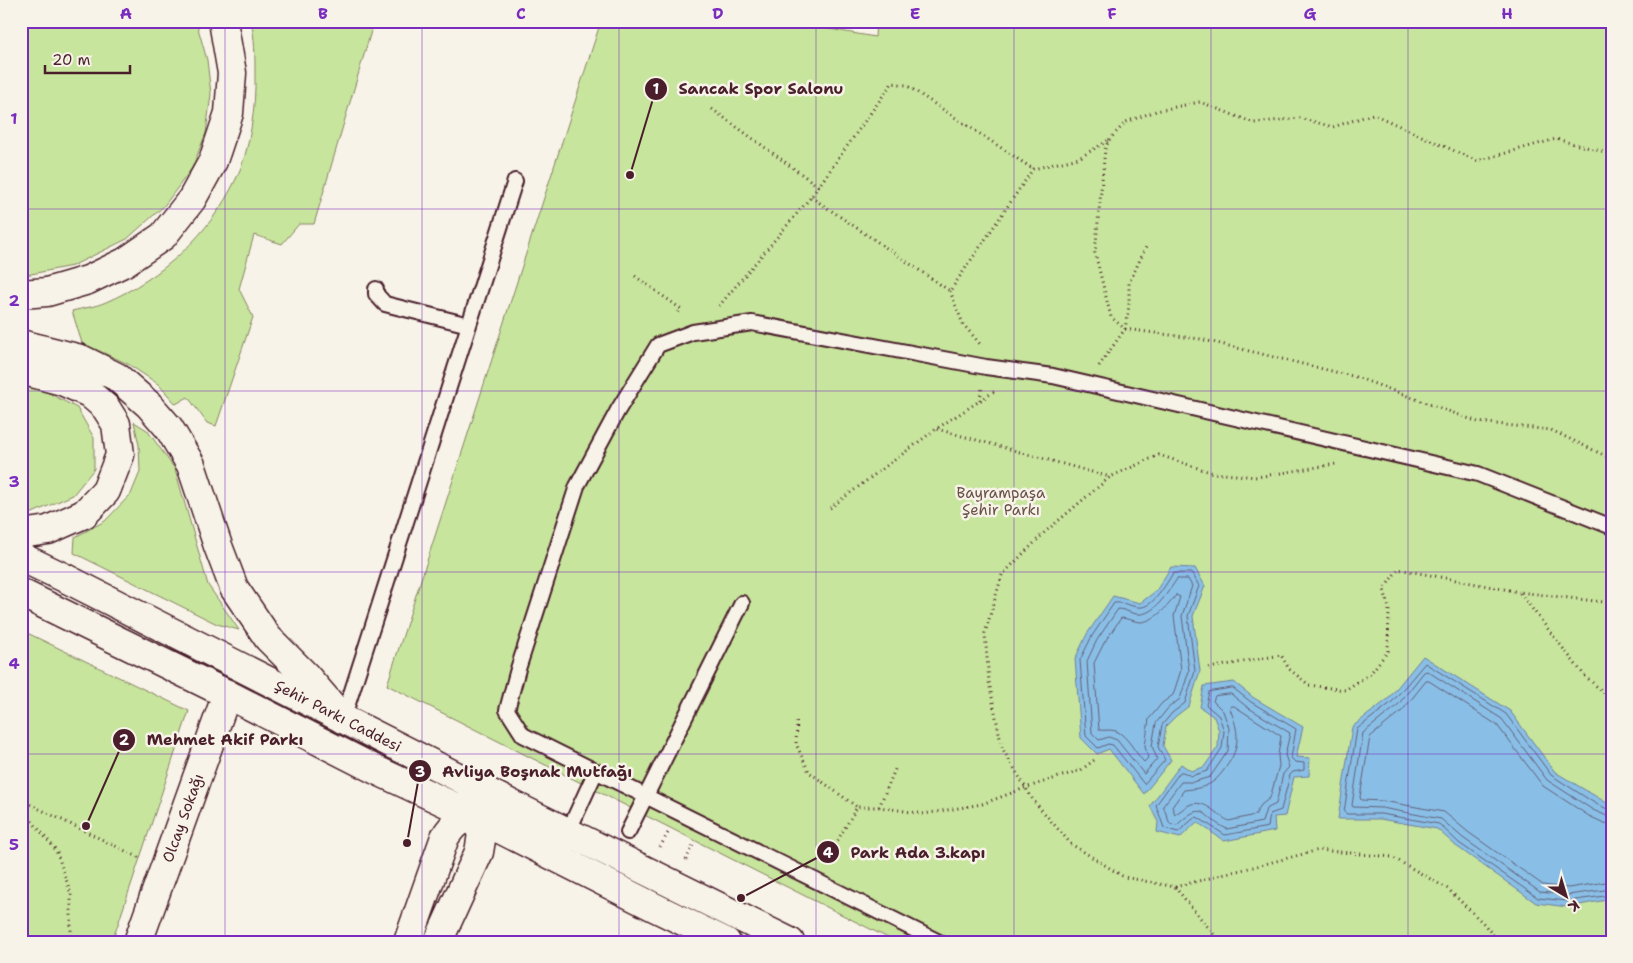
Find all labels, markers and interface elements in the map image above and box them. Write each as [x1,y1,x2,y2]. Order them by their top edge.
text: A [120,3,132,24]
text: B [318,3,328,24]
text: C [516,3,526,24]
text: D [712,3,724,24]
text: E [910,3,920,24]
text: F [1107,3,1117,24]
text: G [1304,3,1317,24]
text: H [1501,3,1513,24]
scale bar [45,42,130,74]
text: 20 m [52,50,91,70]
callout: Sancak Spor Salonu [643,73,853,104]
text: Sancak Spor Salonu [678,78,844,99]
text: 1 [653,79,660,99]
text: 1 [10,108,18,129]
text: 2 [8,290,20,311]
text: 3 [8,471,20,492]
park label: Bayrampaşa Şehir Parkı [957,483,1046,520]
text: 4 [8,653,20,674]
street label: Şehir Parkı Caddesi [271,675,405,757]
callout: Mehmet Akif Parkı [112,724,313,755]
text: Mehmet Akif Parkı [147,729,303,750]
text: 2 [119,730,130,750]
callout: Avliya Boşnak Mutfağı [407,756,643,787]
text: Avliya Boşnak Mutfağı [442,761,632,782]
text: 3 [415,762,425,782]
street label: Olcay Sokağı [158,771,208,865]
text: 5 [9,834,19,855]
callout: Park Ada 3.kapı [815,837,995,868]
text: Park Ada 3.kapı [851,842,986,863]
text: 4 [823,843,834,863]
north arrow [1540,870,1590,920]
text: K [1564,896,1583,917]

